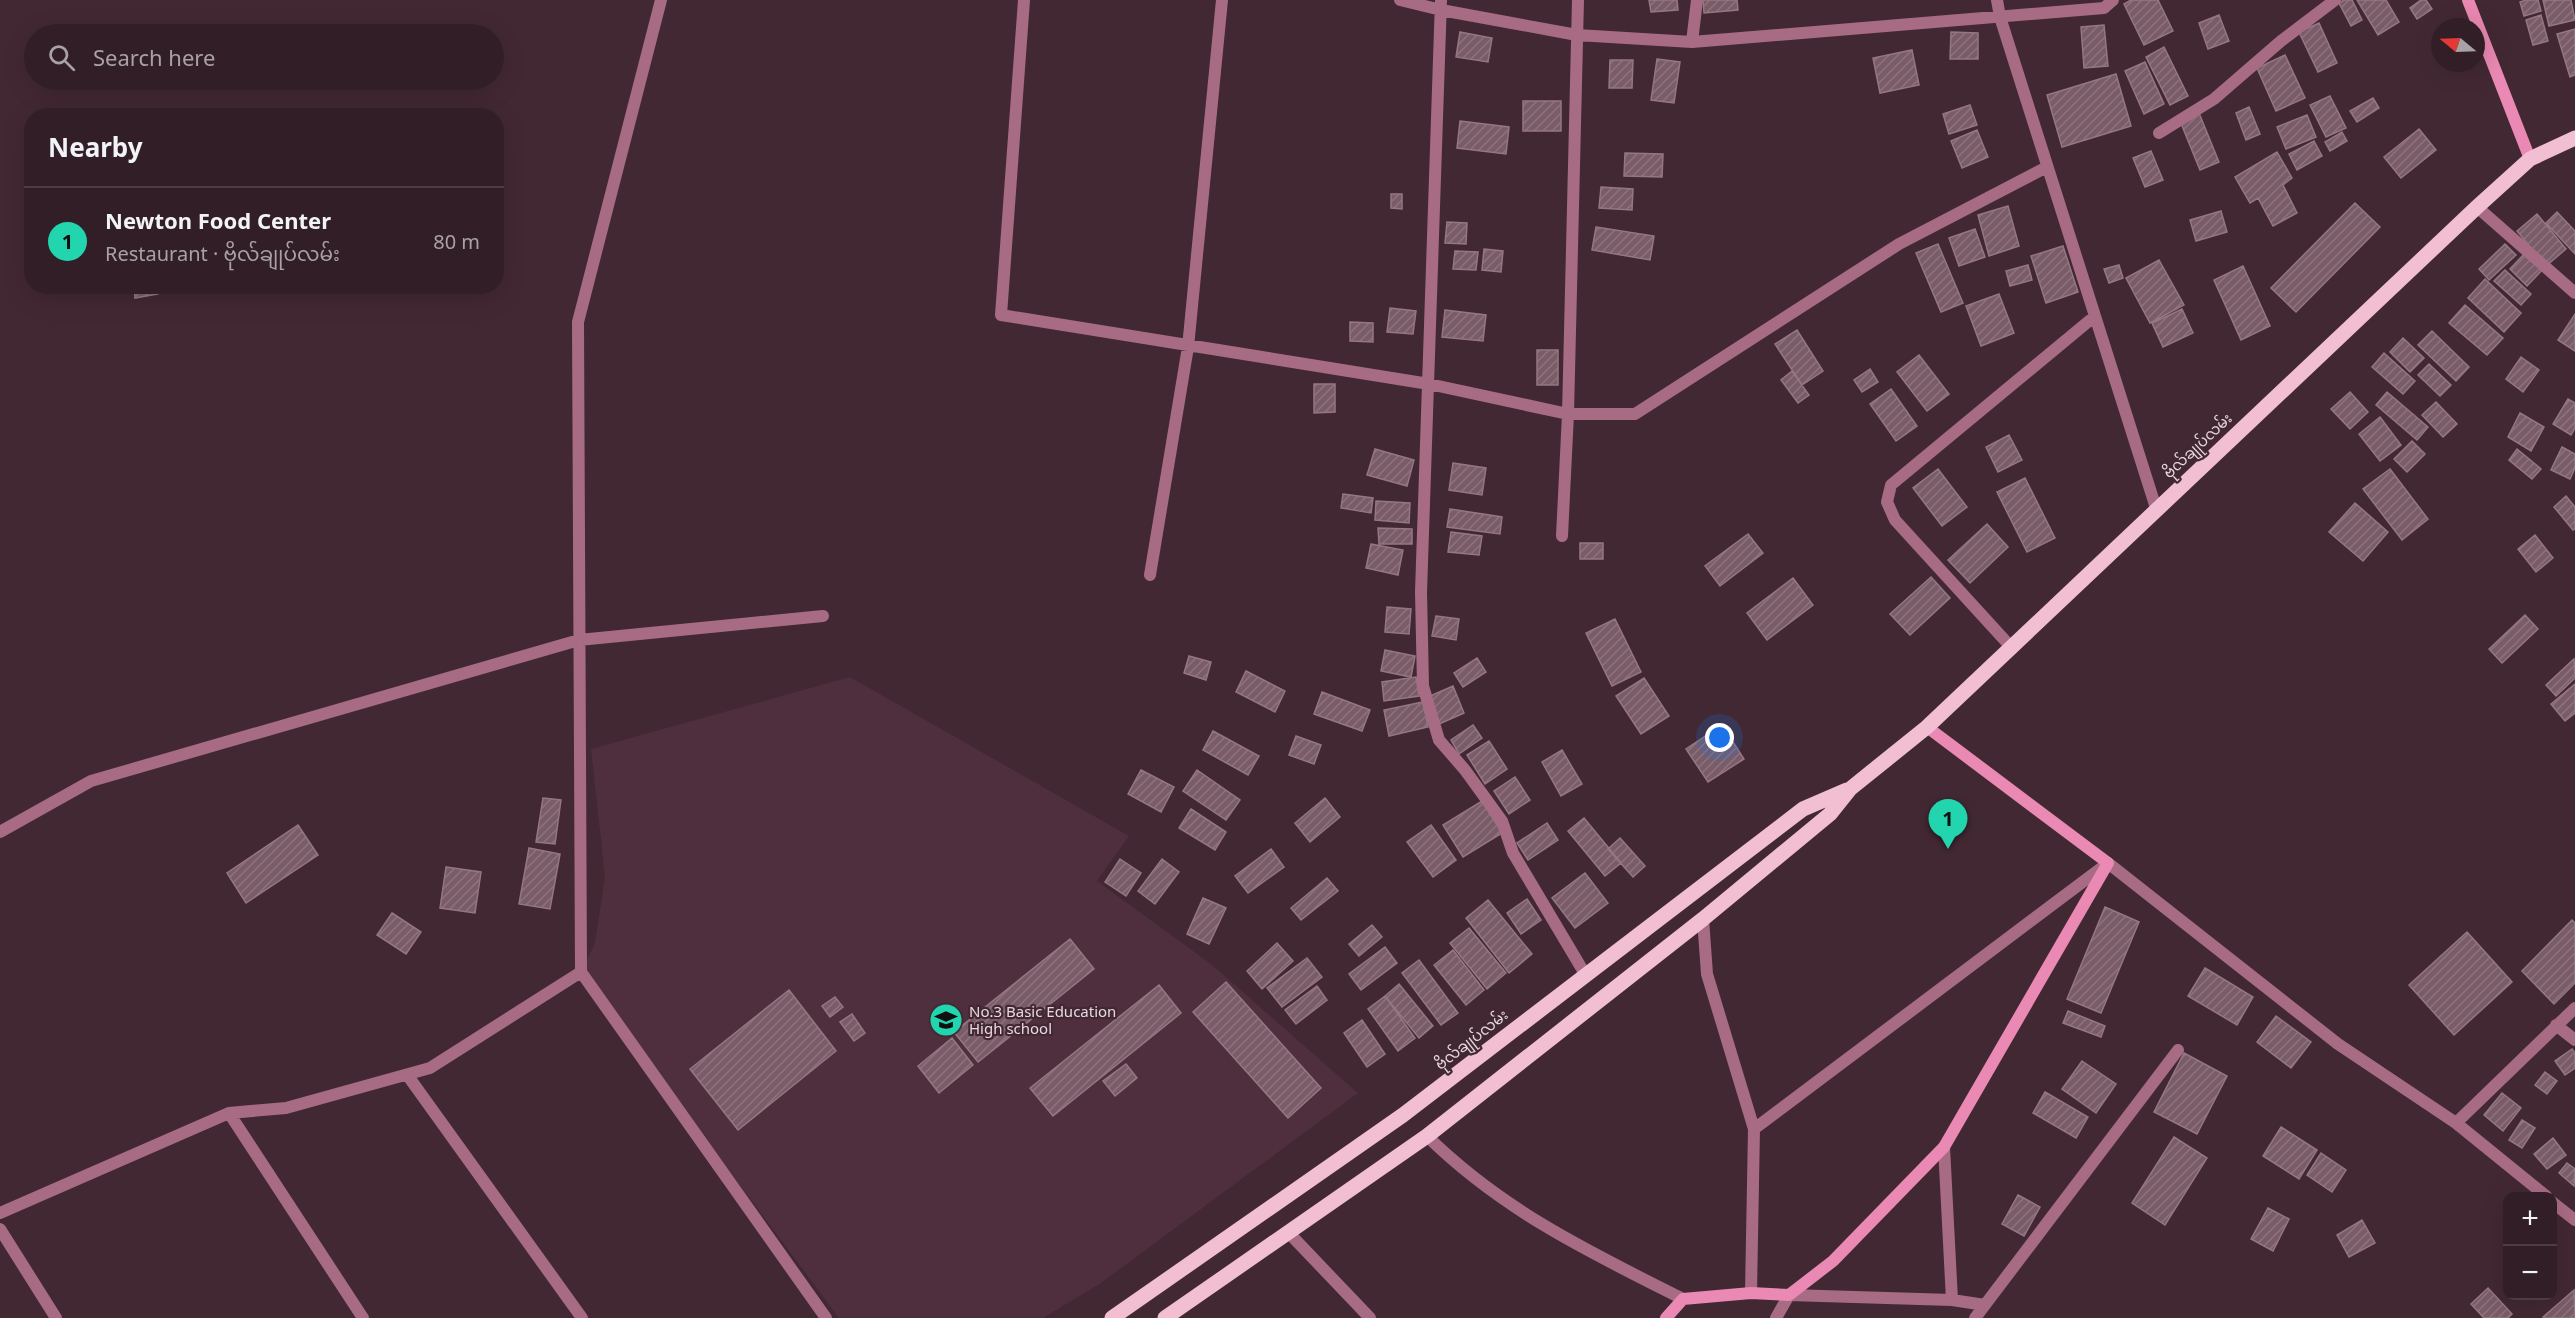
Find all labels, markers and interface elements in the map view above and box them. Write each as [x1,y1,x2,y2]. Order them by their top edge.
north arrow [2431,18,2485,72]
search box [24,24,504,90]
icon: search [45,41,78,74]
text: Search here [93,42,215,72]
text: Nearby [48,129,143,165]
text: Newton Food Center [105,205,331,235]
text: 1 [62,228,73,255]
text: 80 m [433,228,480,255]
text: Restaurant · ဗိုလ်ချုပ်လမ်း [105,240,340,267]
street label: ဗိုလ်ချုပ်လမ်း [2158,408,2238,484]
your location [1705,723,1734,752]
pin: 1 [1928,800,1968,849]
place label: No.3 Basic Education High school [969,1001,1116,1038]
school or university icon: No.3 Basic Education High school [928,1002,964,1038]
street label: ဗိုလ်ချုပ်လမ်း [1430,1004,1513,1076]
map controls [2503,1192,2557,1300]
button: + [2503,1192,2557,1246]
button: − [2503,1246,2557,1300]

